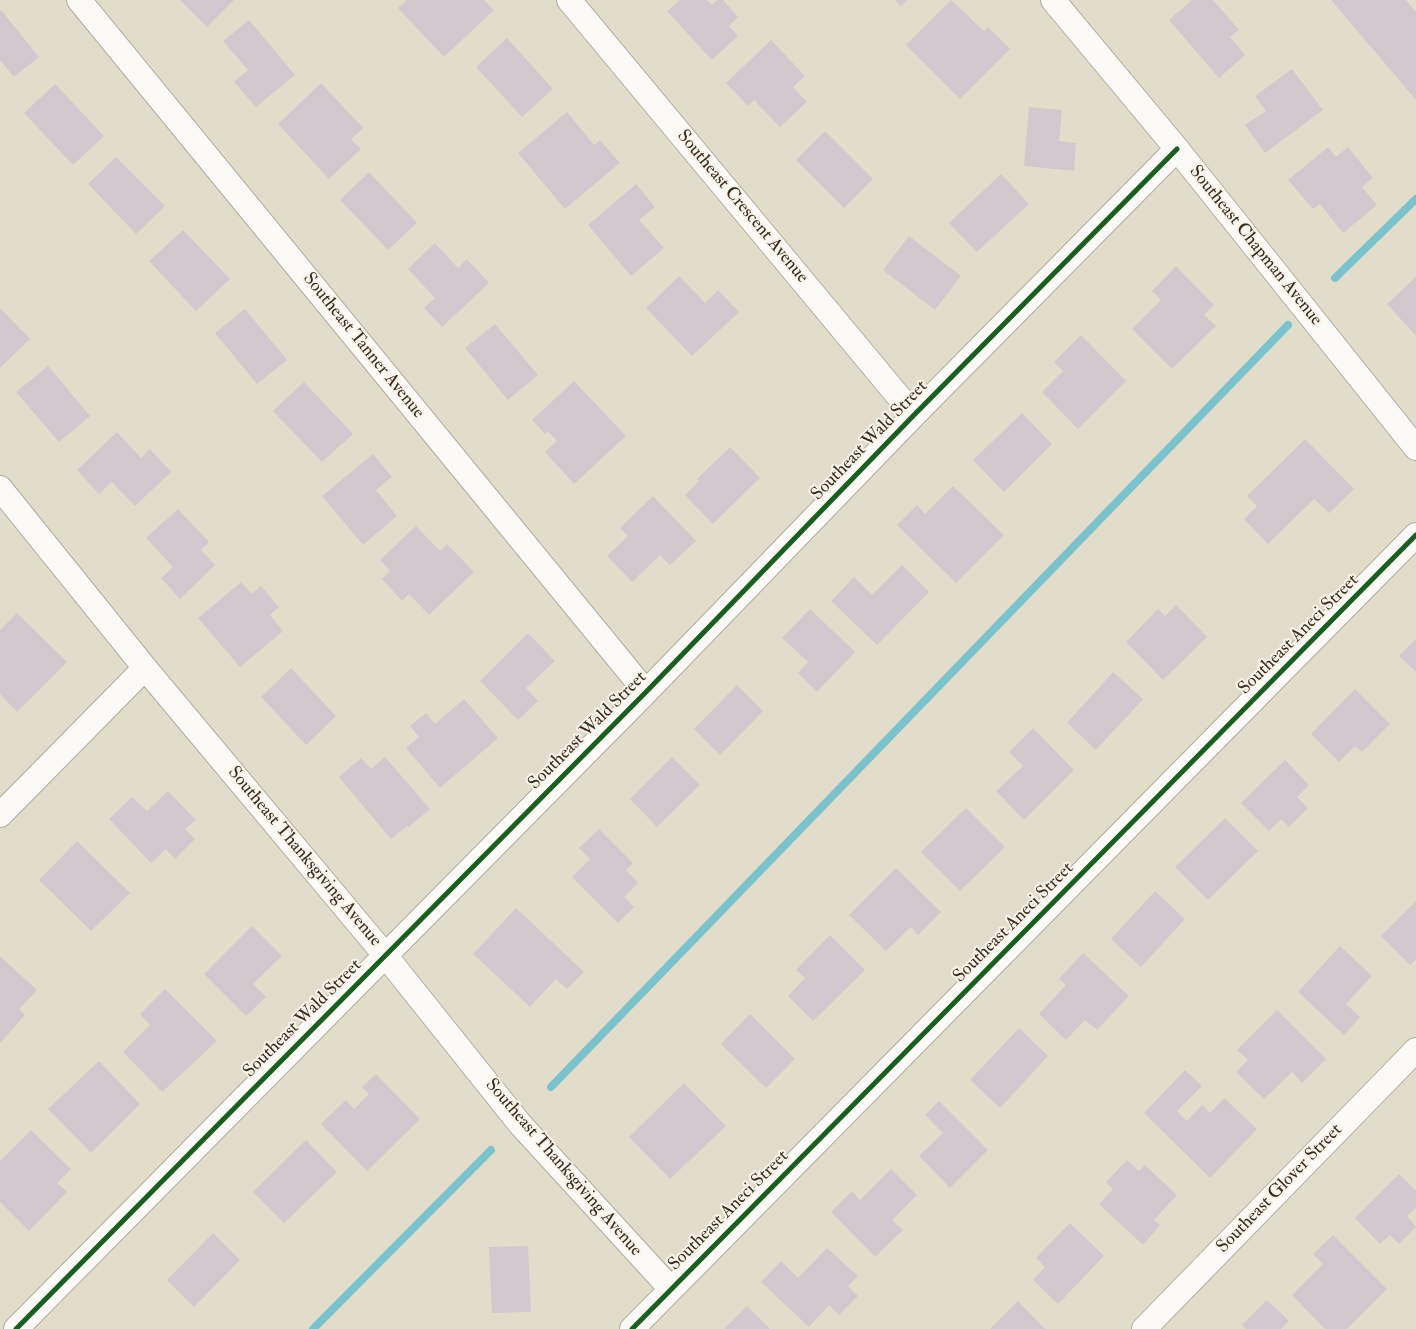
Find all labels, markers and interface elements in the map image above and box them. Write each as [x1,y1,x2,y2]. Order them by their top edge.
street label: Southeast Crescent Avenue [672,126,812,288]
street label: Southeast Chapman Avenue [1184,162,1326,330]
street label: Southeast Tanner Avenue [298,269,428,423]
street label: Southeast Wald Street [807,376,933,506]
street label: Southeast Aneci Street [1234,570,1364,700]
street label: Southeast Wald Street [524,667,652,795]
street label: Southeast Thanksgiving Avenue [222,763,386,951]
street label: Southeast Aneci Street [949,858,1079,988]
street label: Southeast Wald Street [239,955,367,1083]
street label: Southeast Thanksgiving Avenue [480,1075,646,1261]
street label: Southeast Glover Street [1213,1120,1347,1258]
street label: Southeast Aneci Street [664,1146,794,1276]

